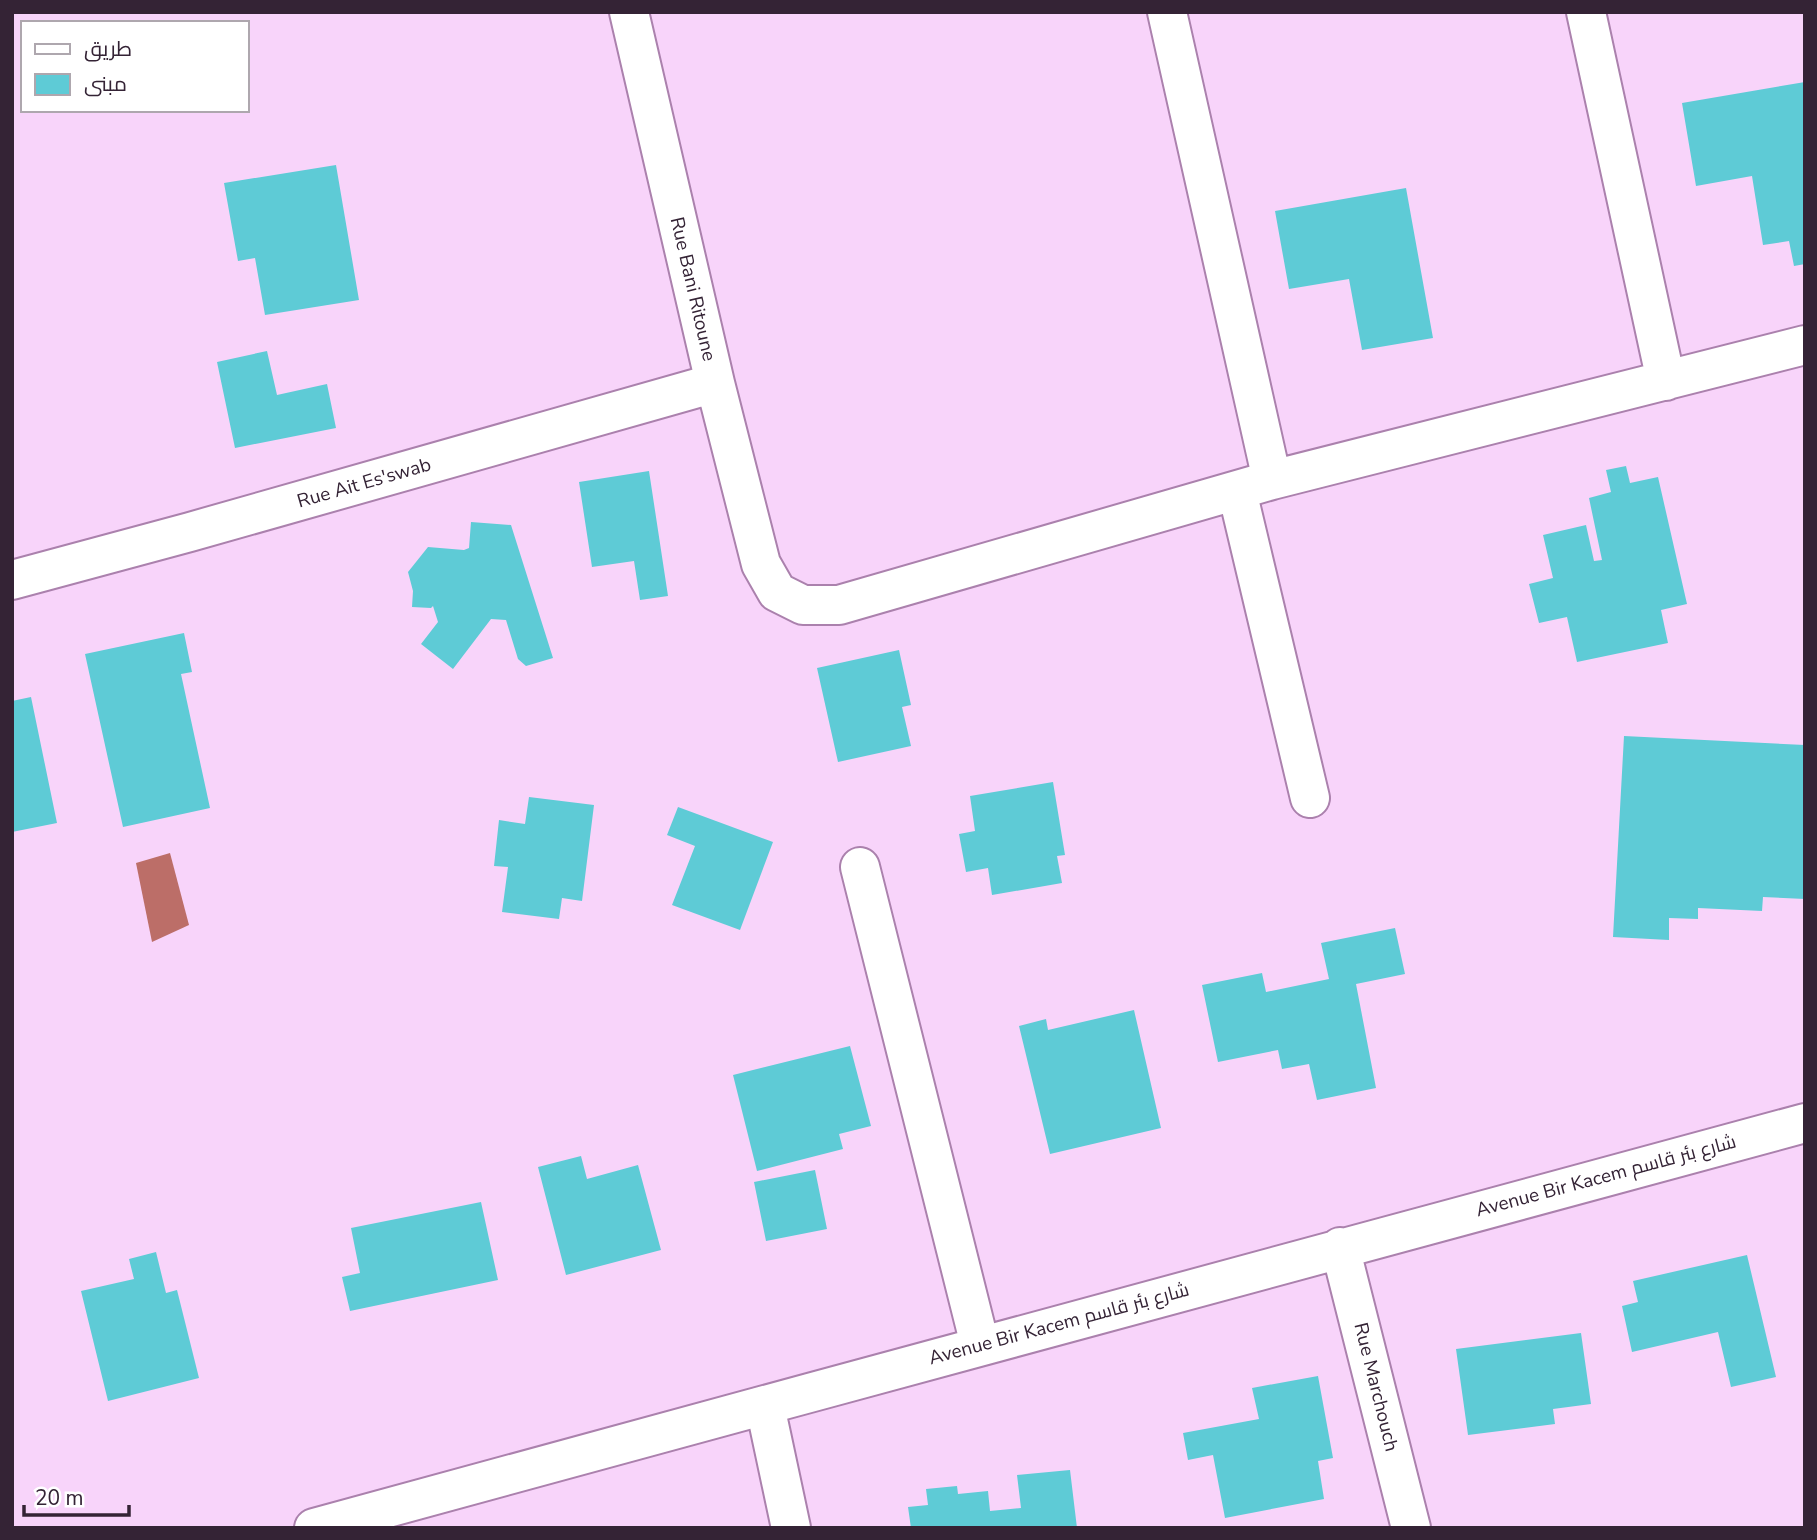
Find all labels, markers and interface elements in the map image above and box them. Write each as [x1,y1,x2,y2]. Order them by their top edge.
legend [21,21,248,112]
text: طريق [84,35,132,63]
text: مبنى [84,70,127,98]
street label: Rue Bani Ritoune [664,214,722,364]
street label: Rue Ait Es'swab [294,451,434,515]
street label: Avenue Bir Kacem شارع بئر قاسم [1473,1129,1739,1223]
street label: Avenue Bir Kacem شارع بئر قاسم [926,1277,1192,1371]
street label: Rue Marchouch [1347,1320,1405,1454]
scale bar [24,1474,130,1518]
text: 20 m [35,1484,84,1512]

